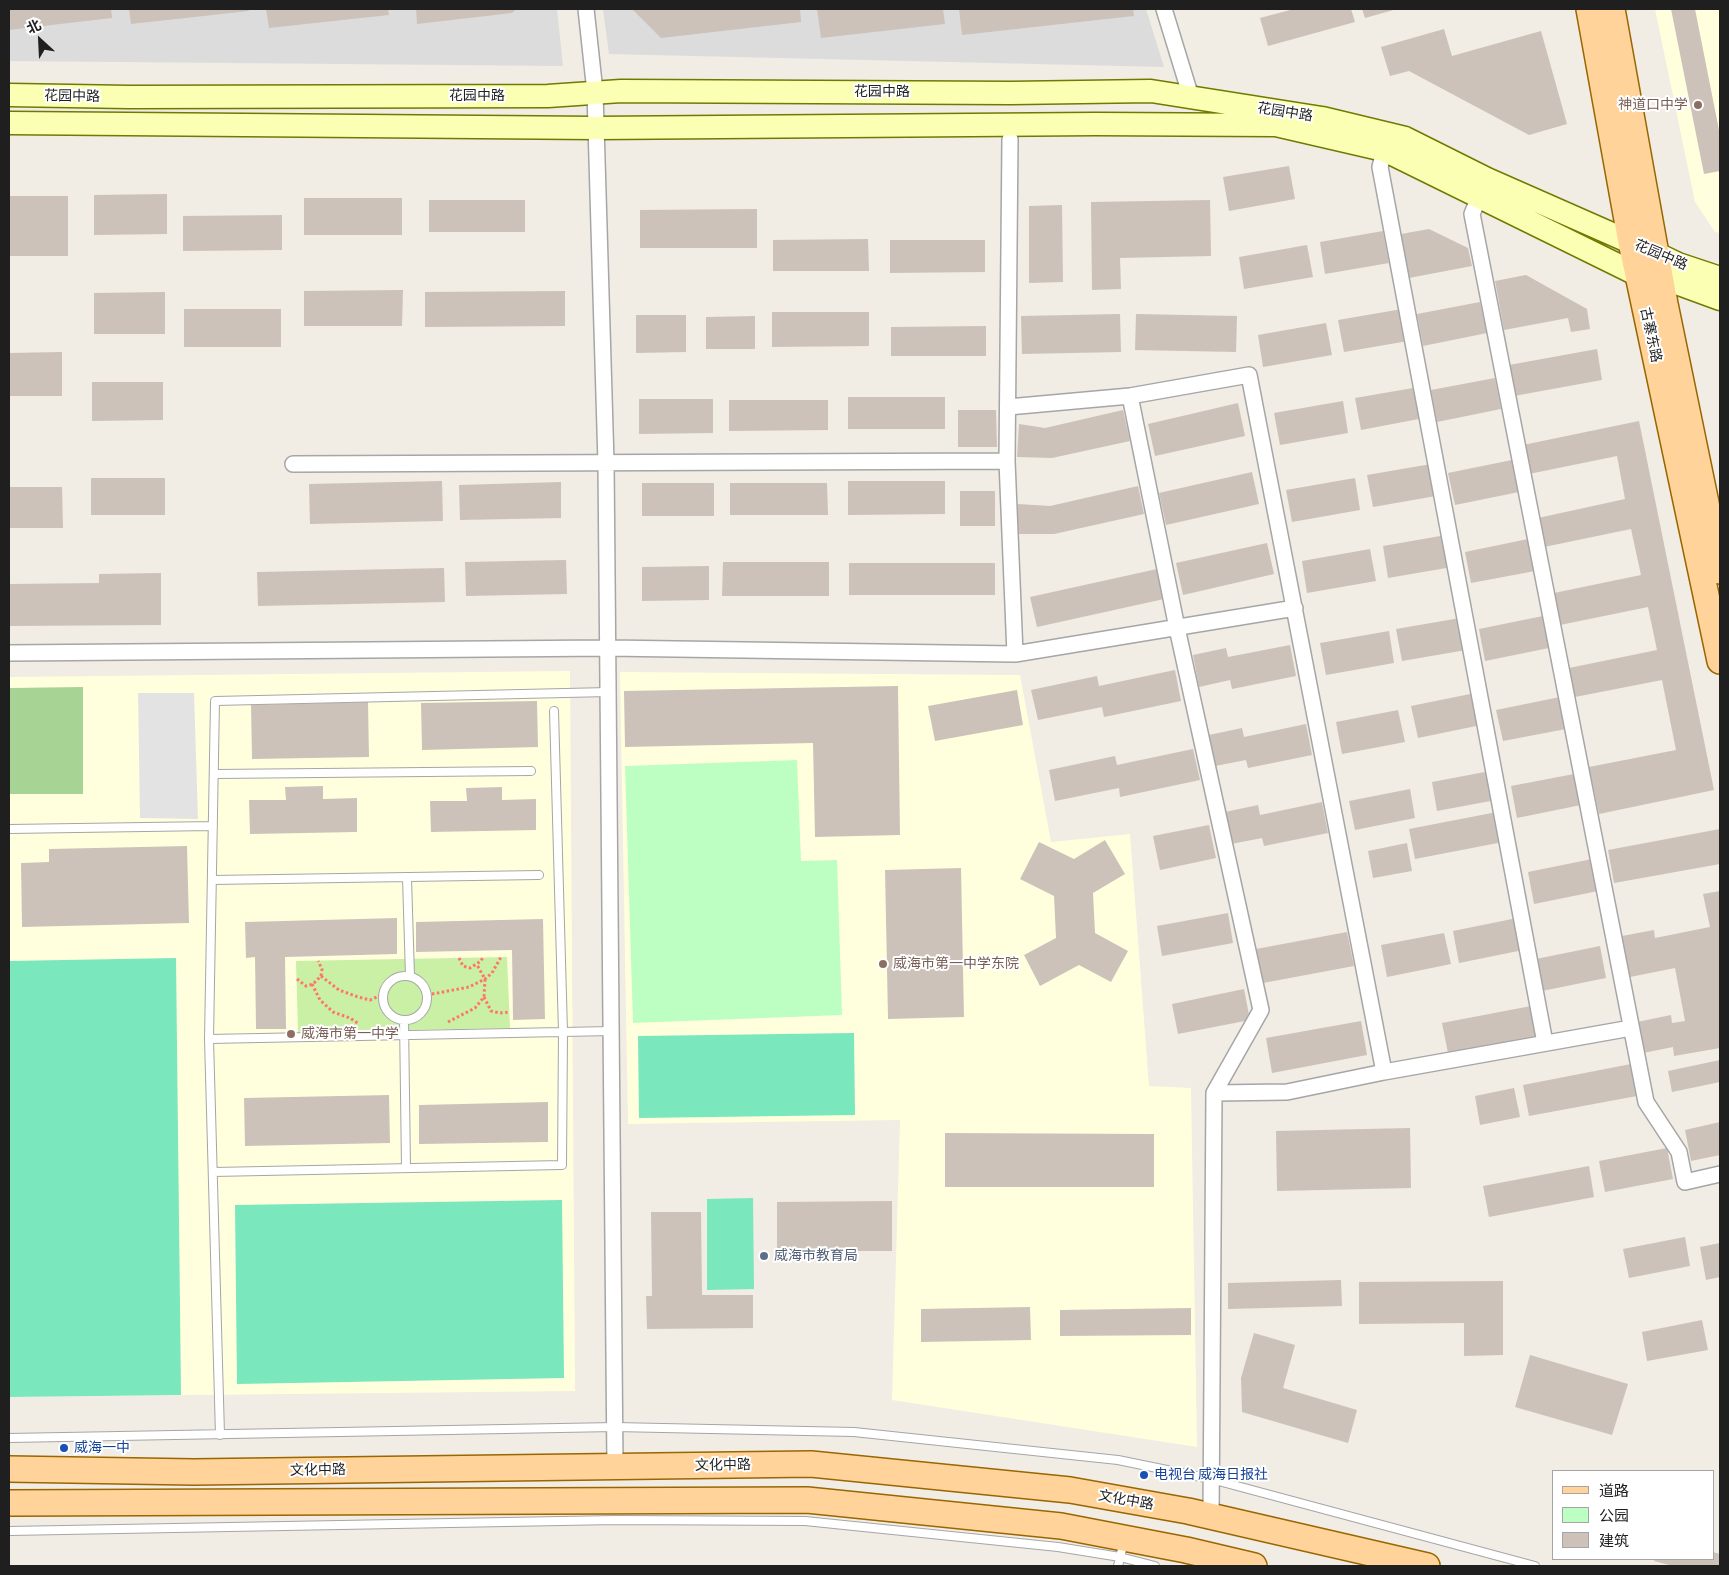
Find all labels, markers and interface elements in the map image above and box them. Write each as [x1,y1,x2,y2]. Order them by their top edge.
north arrow [15,15,65,65]
text: 北 [24,16,43,37]
street label: 花园中路 [854,84,910,100]
street label: 花园中路 [44,87,100,105]
street label: 花园中路 [449,88,505,104]
place label: 神道口中学 [1618,97,1688,113]
street label: 花园中路 [1256,99,1314,125]
marker: 神道口中学 [1692,99,1704,111]
street label: 花园中路 [1632,236,1690,274]
street label: 古寨东路 [1637,306,1665,364]
place label: 威海市第一中学东院 [893,956,1019,972]
marker: 威海市第一中学东院 [877,958,889,970]
place label: 威海市第一中学 [301,1026,399,1042]
marker: 威海市第一中学 [285,1028,297,1040]
place label: 威海市教育局 [774,1248,858,1264]
marker: 威海市教育局 [758,1250,770,1262]
place label: 威海一中 [74,1440,130,1456]
marker: 威海一中 [58,1442,70,1454]
street label: 文化中路 [695,1456,751,1474]
street label: 文化中路 [290,1461,346,1479]
place label: 电视台 威海日报社 [1154,1467,1268,1483]
marker: 电视台 威海日报社 [1138,1469,1150,1481]
legend [1552,1470,1714,1560]
text: 道路 [1599,1482,1629,1499]
street label: 文化中路 [1097,1487,1155,1513]
text: 公园 [1599,1507,1629,1524]
text: 建筑 [1599,1532,1629,1549]

